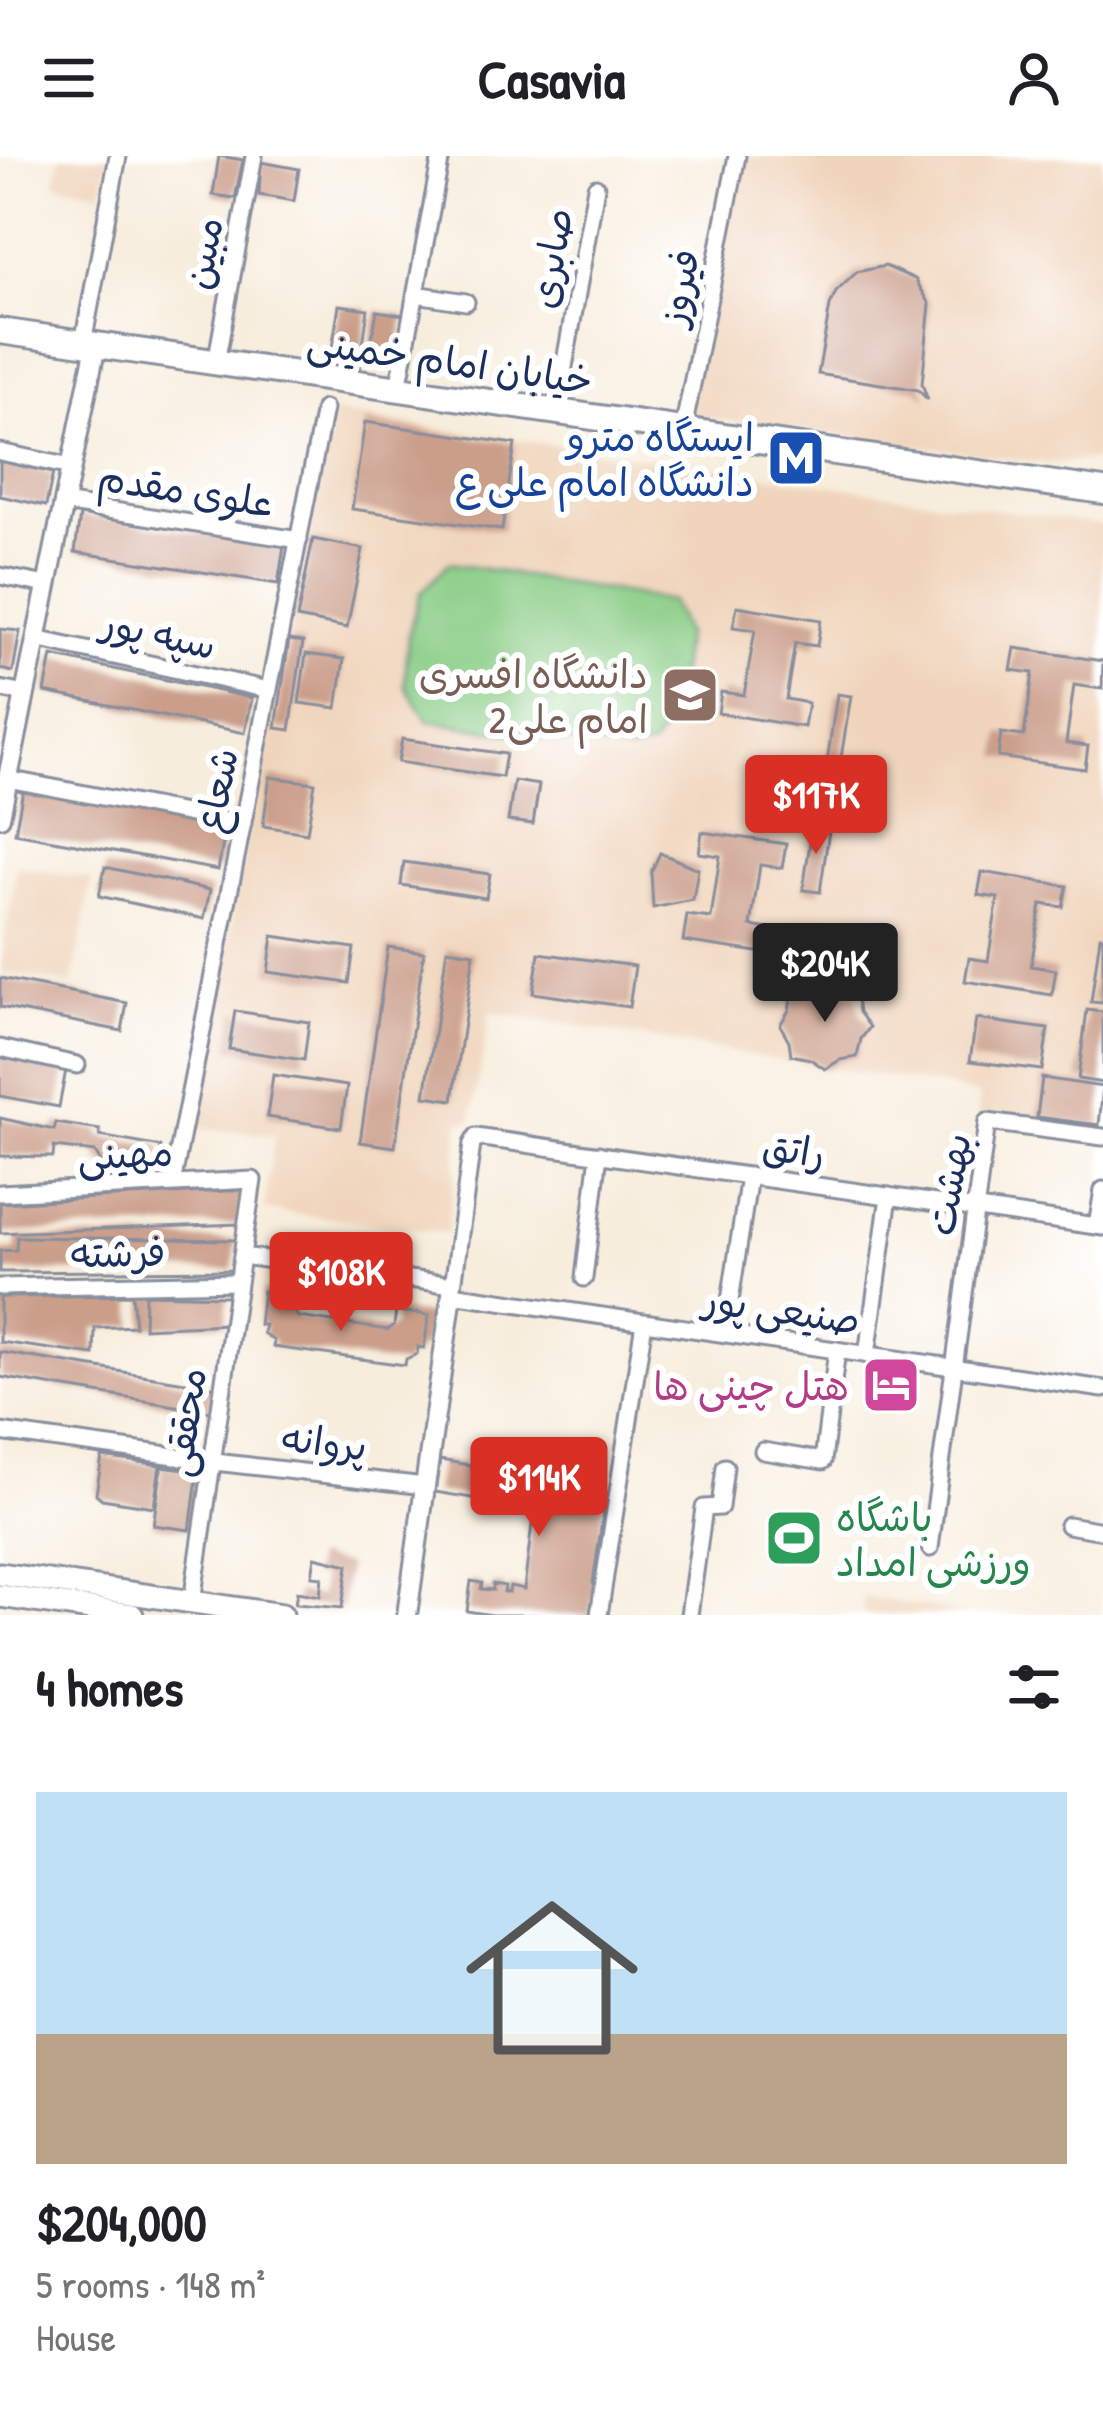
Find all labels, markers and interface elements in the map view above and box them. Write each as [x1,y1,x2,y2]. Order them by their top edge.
text: Casavia [478,42,625,115]
icon: menu [36,45,102,111]
icon: person [1001,45,1067,111]
street label: صابری [515,204,585,312]
street label: مبین [170,213,234,293]
street label: فیروز [644,244,711,333]
street label: خیابان امام خمینی [303,314,596,410]
place label: ایستگاه مترو دانشگاه امام علی ع [455,410,754,512]
metro station icon: ایستگاه مترو دانشگاه امام علی ع [765,427,827,489]
street label: علوی مقدم [94,449,278,533]
street label: سپه پور [94,594,221,671]
place label: دانشگاه افسری امام علی2 [419,647,648,749]
school or university icon: دانشگاه افسری امام علی2 [659,664,721,726]
street label: شعاع [182,743,252,837]
pin: $117K [732,755,900,857]
text: $117K [772,767,860,820]
pin: $204K [741,923,909,1025]
text: $204K [780,935,870,988]
street label: راتق [759,1118,829,1180]
street label: مهینی [76,1124,174,1182]
street label: بهشت [913,1129,983,1239]
street label: فرشته [70,1225,166,1279]
pin: $108K [257,1232,425,1334]
text: $108K [297,1244,385,1297]
street label: صنیعی پور [697,1271,864,1346]
hotel icon: هتل چینی ها [860,1354,922,1416]
place label: هتل چینی ها [653,1359,849,1412]
street label: محققی [150,1364,218,1480]
street label: پروانه [278,1409,370,1473]
pin: $114K [455,1437,623,1539]
text: $114K [497,1449,581,1502]
place label: باشگاه ورزشی امداد [836,1490,1031,1588]
sports icon: باشگاه ورزشی امداد [763,1507,825,1569]
text: 4 homes [36,1653,183,1722]
icon: filters [1001,1654,1067,1720]
icon: home [444,1870,660,2086]
text: $204,000 [36,2188,207,2257]
text: 5 rooms · 148 m² [36,2257,265,2310]
text: House [36,2310,116,2363]

